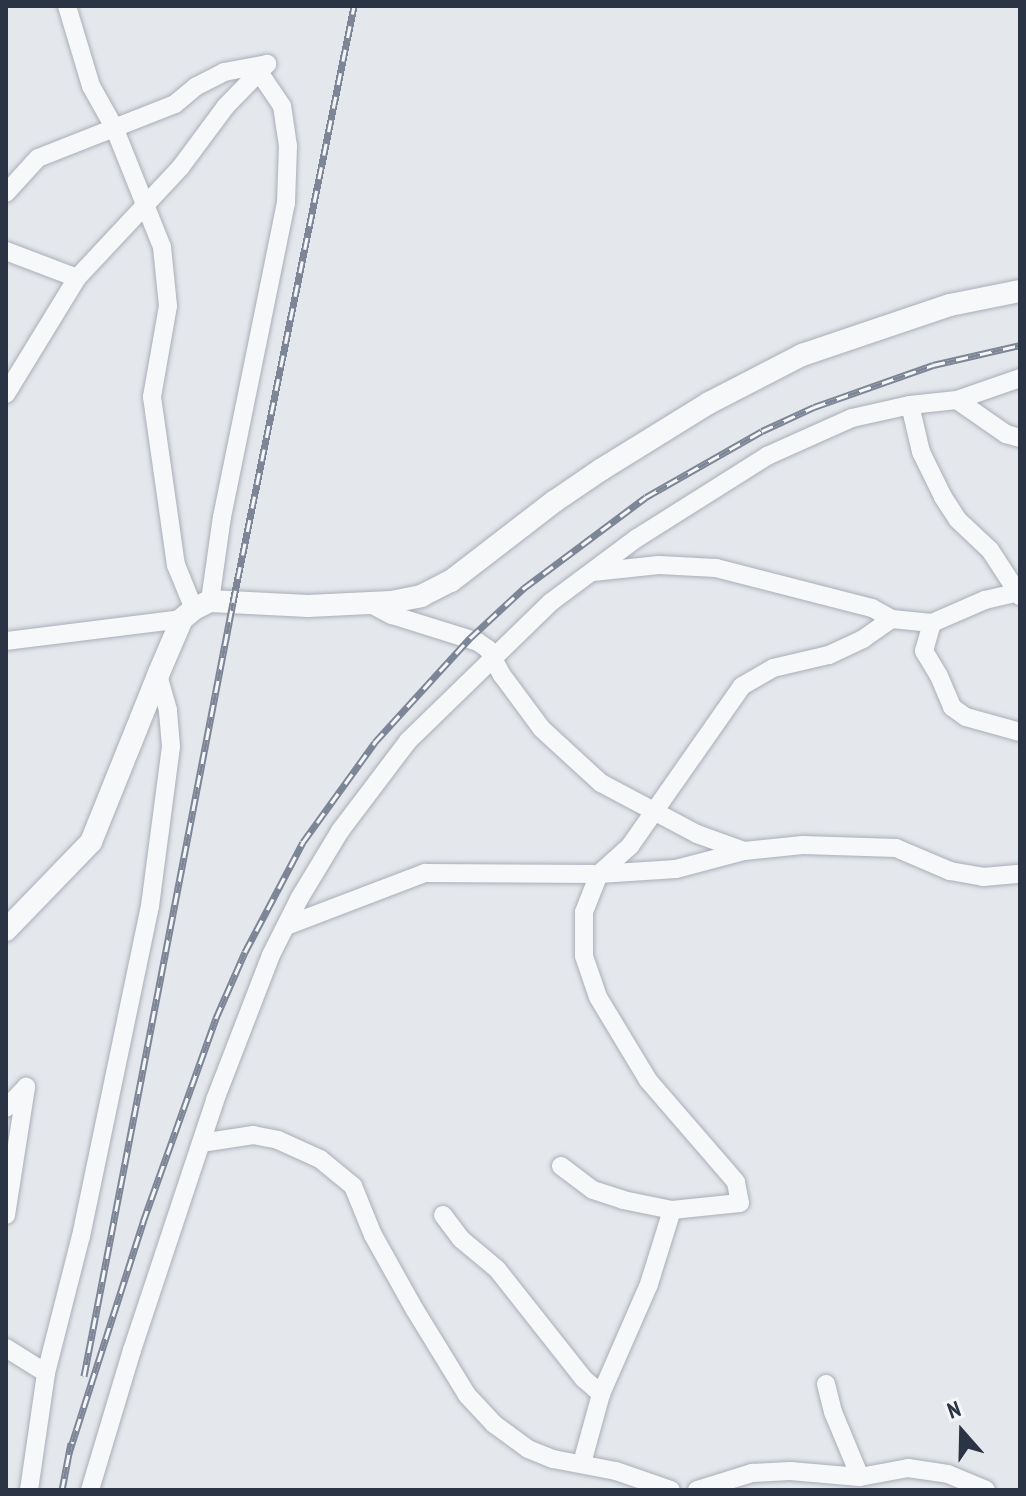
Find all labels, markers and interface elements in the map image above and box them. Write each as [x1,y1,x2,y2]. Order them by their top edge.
north arrow [922,1392,1002,1472]
text: N [943,1394,964,1425]

